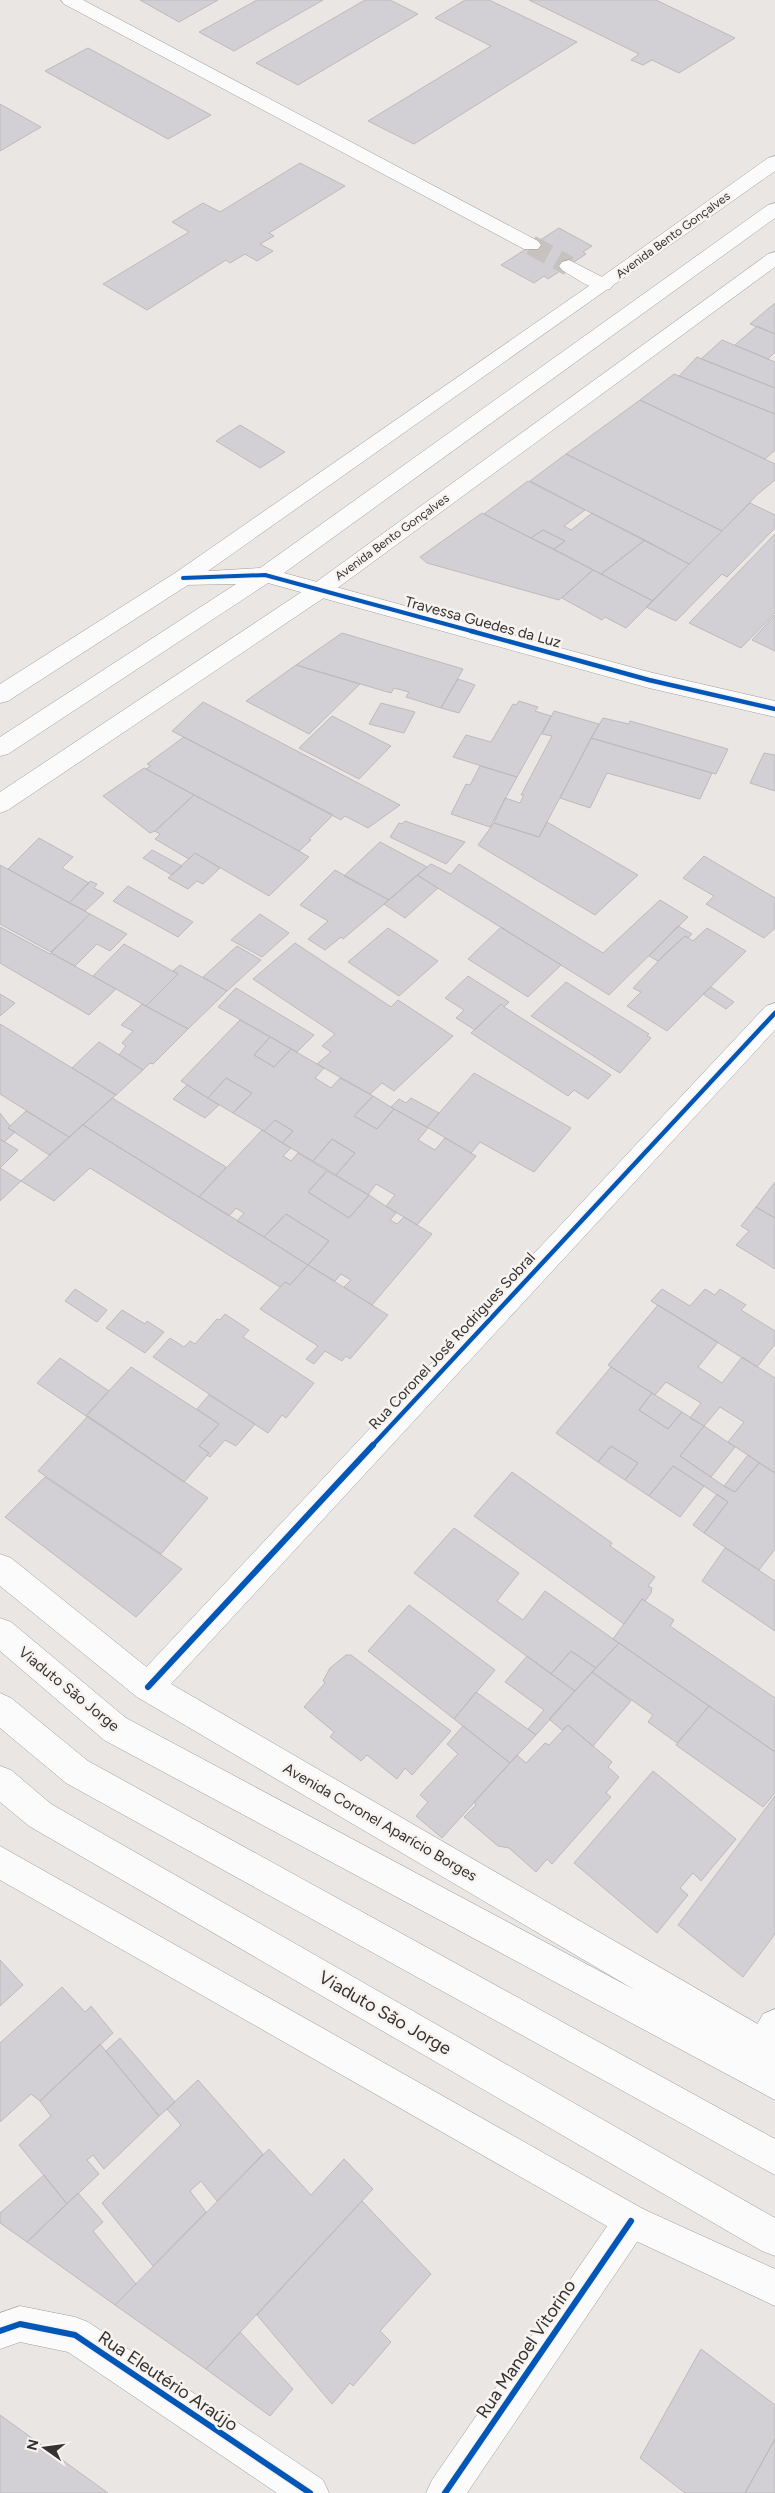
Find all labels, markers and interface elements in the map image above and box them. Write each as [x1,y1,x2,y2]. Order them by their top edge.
street label: Avenida Bento Gonçalves [613,189,733,281]
street label: Avenida Bento Gonçalves [332,491,452,583]
street label: Travessa Guedes da Luz [403,593,563,651]
street label: Rua Coronel José Rodrigues Sobral [365,1249,539,1433]
street label: Viaduto São Jorge [15,1643,123,1735]
street label: Avenida Coronel Aparício Borges [280,1759,480,1885]
street label: Viaduto São Jorge [315,1966,455,2060]
street label: Rua Manoel Vitorino [471,2275,581,2423]
street label: Rua Eleutério Araújo [94,2326,242,2436]
north arrow [20,2423,70,2473]
text: N [23,2438,42,2452]

